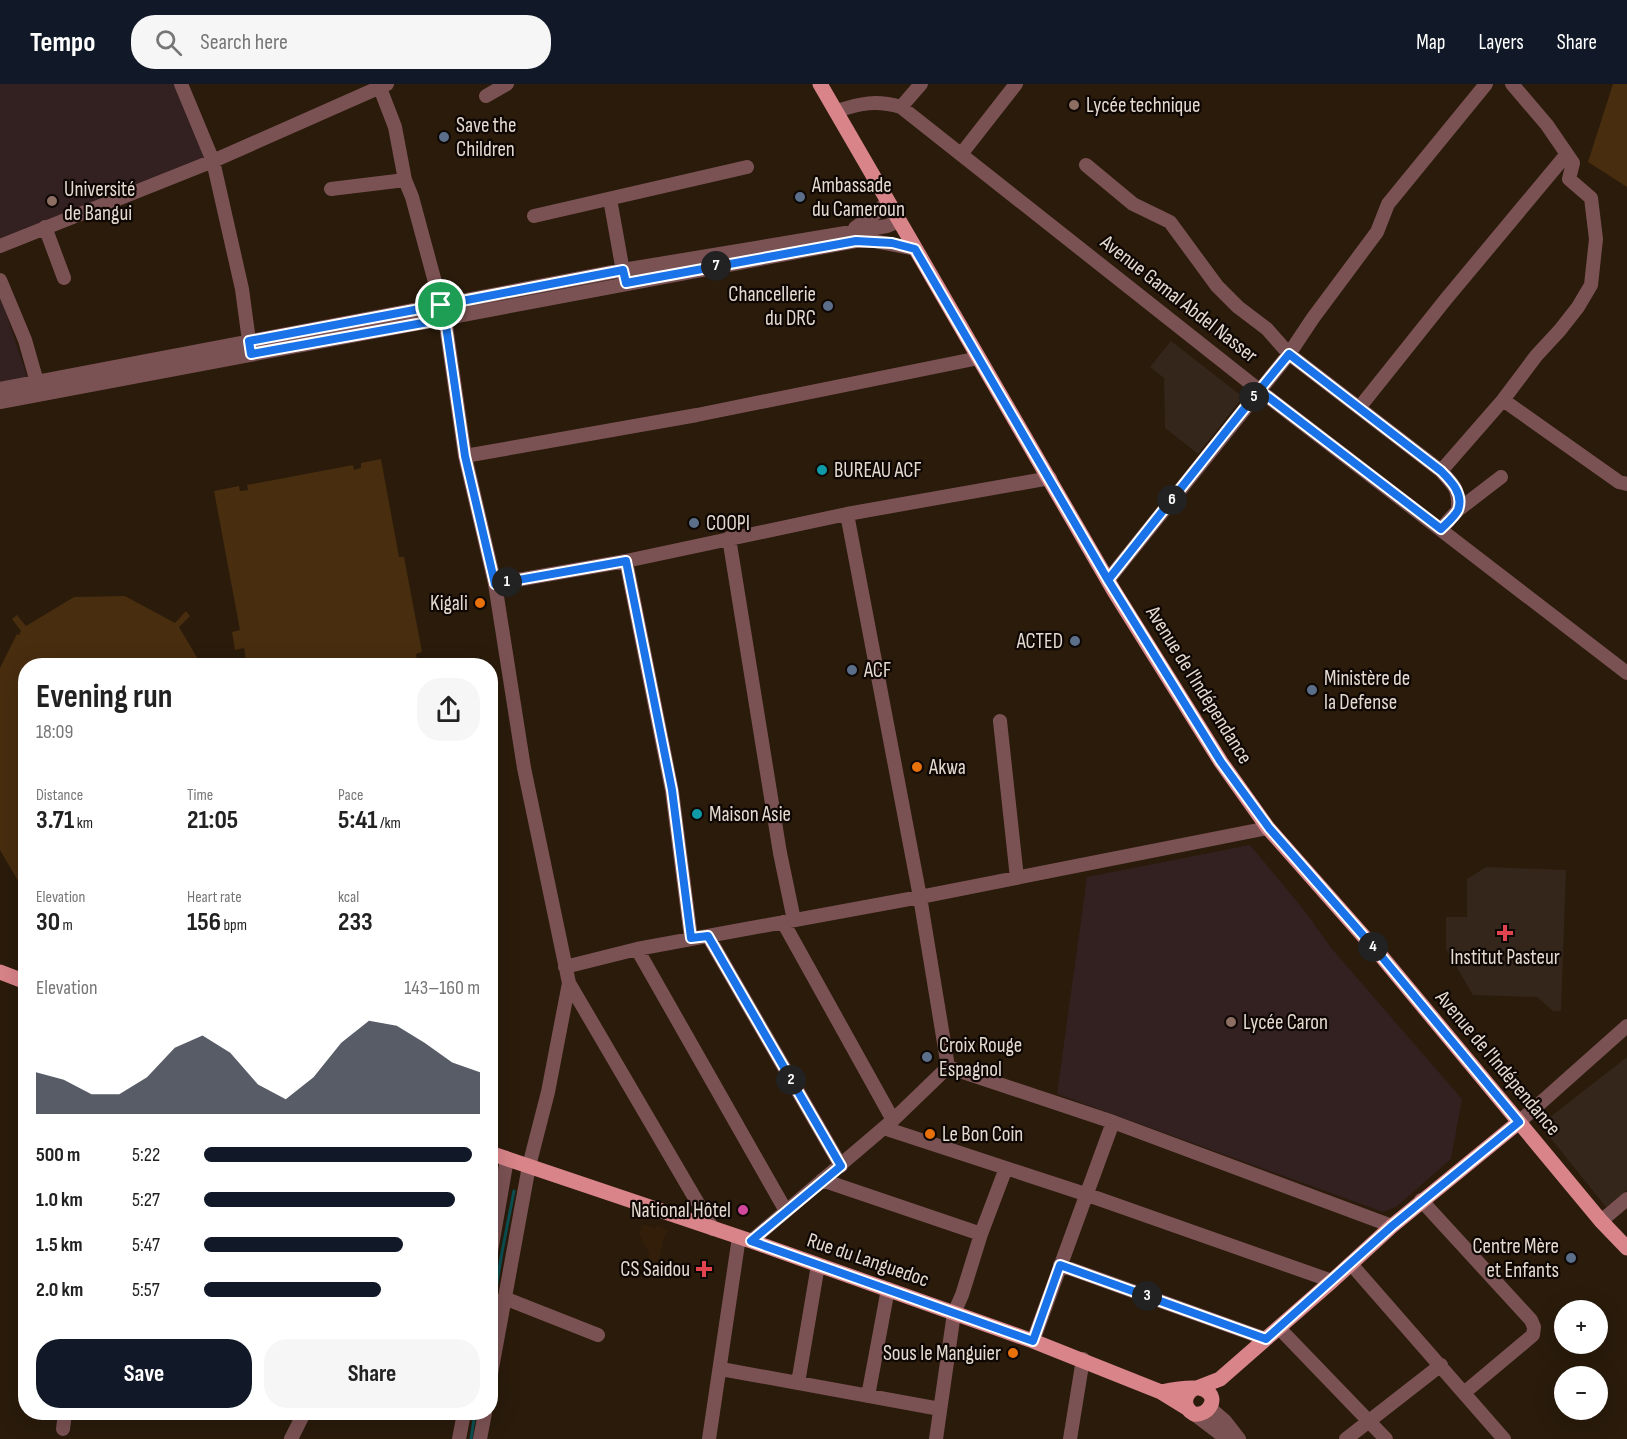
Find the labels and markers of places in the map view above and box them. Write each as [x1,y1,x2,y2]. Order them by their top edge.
place label: Lycée technique [1086,93,1201,118]
marker: Lycée technique [1067,98,1081,112]
place label: Save the Children [456,113,516,162]
marker: Save the Children [437,130,451,144]
place label: Ambassade du Cameroun [811,173,905,222]
place label: Université de Bangui [64,177,136,226]
marker: Ambassade du Cameroun [793,190,807,204]
marker: Université de Bangui [45,194,59,208]
pin: 7 [701,251,731,281]
pin [415,279,466,330]
place label: Chancellerie du DRC [728,282,816,331]
marker: Chancellerie du DRC [821,299,835,313]
pin: 5 [1239,382,1269,412]
place label: BUREAU ACF [834,458,922,483]
marker: BUREAU ACF [815,463,829,477]
pin: 6 [1157,485,1187,515]
place label: COOPI [706,511,750,536]
marker: COOPI [687,516,701,530]
pin: 1 [492,567,522,597]
place label: Kigali [430,591,468,616]
marker: Kigali [473,596,487,610]
place label: ACTED [1016,629,1063,654]
marker: ACTED [1068,634,1082,648]
place label: ACF [863,658,891,683]
marker: ACF [845,663,859,677]
place label: Ministère de la Defense [1324,666,1410,715]
marker: Ministère de la Defense [1305,683,1319,697]
place label: Akwa [928,755,966,780]
marker: Akwa [910,760,924,774]
place label: Maison Asie [709,802,791,827]
marker: Maison Asie [690,807,704,821]
marker: Institut Pasteur [1496,924,1514,942]
pin: 4 [1358,932,1388,962]
place label: Institut Pasteur [1450,945,1560,970]
place label: Lycée Caron [1243,1010,1328,1035]
marker: Lycée Caron [1224,1015,1238,1029]
place label: Croix Rouge Espagnol [939,1033,1022,1082]
marker: Croix Rouge Espagnol [920,1050,934,1064]
pin: 2 [776,1065,806,1095]
place label: Le Bon Coin [942,1122,1023,1147]
marker: Le Bon Coin [923,1127,937,1141]
place label: National Hôtel [631,1198,731,1223]
marker: National Hôtel [736,1203,750,1217]
place label: Centre Mère et Enfants [1473,1234,1559,1283]
marker: Centre Mère et Enfants [1564,1251,1578,1265]
place label: CS Saidou [620,1257,690,1282]
marker: CS Saidou [695,1260,713,1278]
pin: 3 [1132,1281,1162,1311]
place label: Sous le Manguier [883,1341,1001,1366]
marker: Sous le Manguier [1006,1346,1020,1360]

